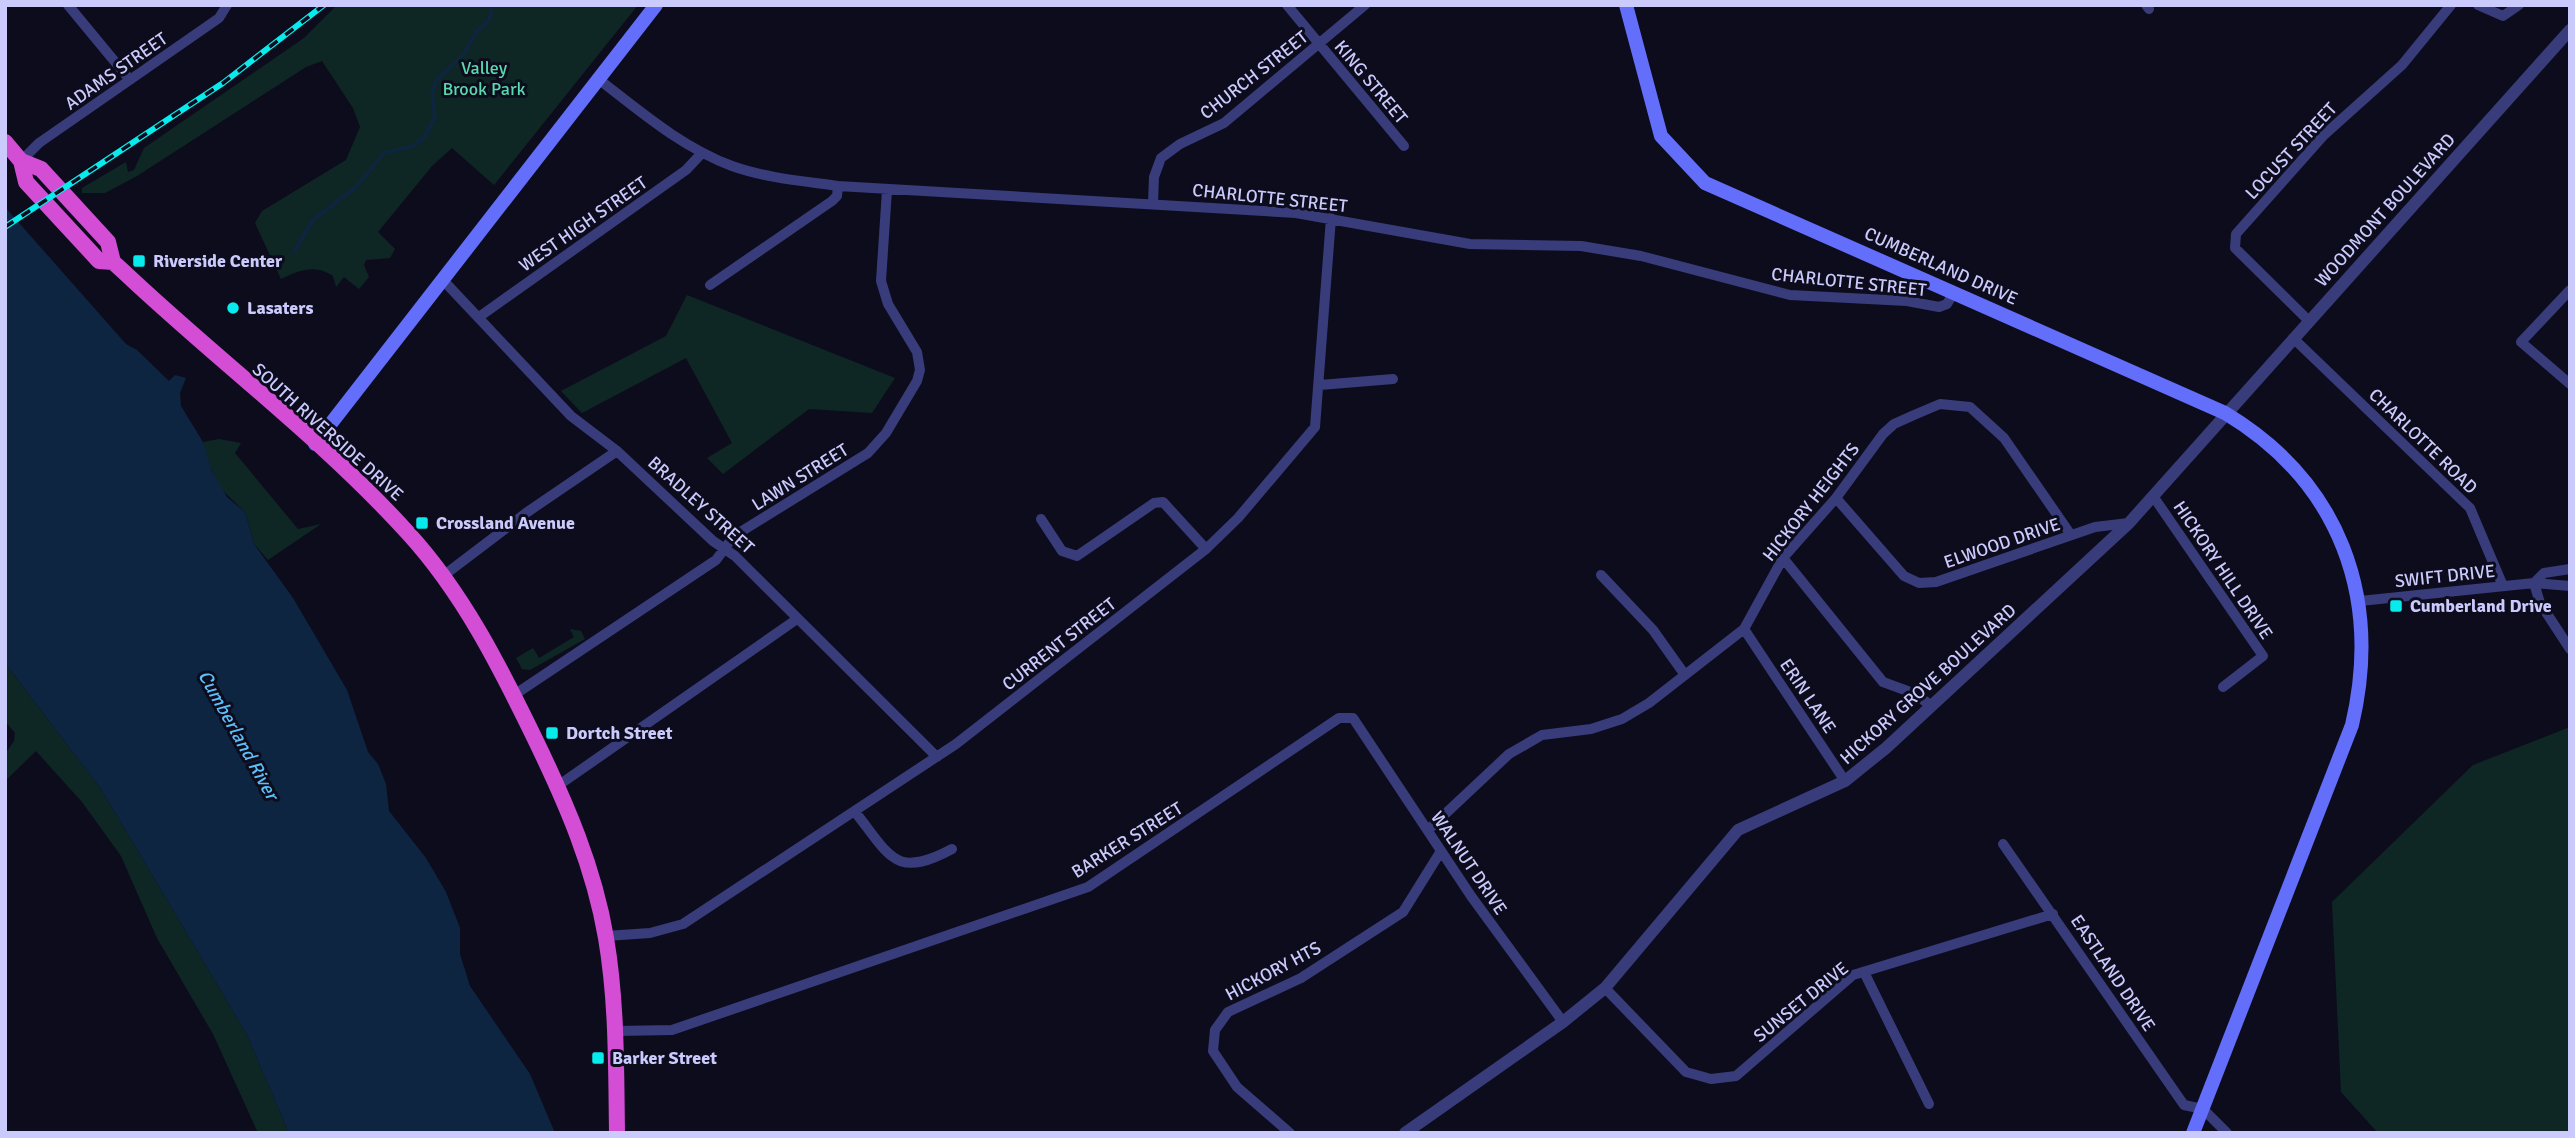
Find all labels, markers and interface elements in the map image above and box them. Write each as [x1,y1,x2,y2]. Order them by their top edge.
street label: CHURCH STREET [1196,26,1312,124]
street label: ADAMS STREET [60,27,172,115]
street label: KING STREET [1330,36,1412,128]
park label: Valley Brook Park [442,57,526,100]
street label: LOCUST STREET [2241,98,2342,204]
street label: WOODMONT BOULEVARD [2310,129,2460,291]
street label: WEST HIGH STREET [515,172,651,276]
street label: CHARLOTTE STREET [1191,179,1349,217]
street label: CUMBERLAND DRIVE [1861,222,2021,310]
place label: Riverside Center [153,250,283,272]
marker: Riverside Center [131,253,147,269]
street label: CHARLOTTE STREET [1770,263,1928,301]
place label: Lasaters [247,297,313,319]
marker: Lasaters [225,300,241,316]
street label: SOUTH RIVERSIDE DRIVE [248,358,408,506]
street label: CHARLOTTE ROAD [2364,384,2482,498]
street label: HICKORY HEIGHTS [1758,438,1864,566]
street label: LAWN STREET [748,439,852,515]
street label: BRADLEY STREET [643,452,759,559]
street label: HICKORY HILL DRIVE [2169,497,2277,643]
place label: Crossland Avenue [436,512,575,534]
street label: ELWOOD DRIVE [1941,513,2063,573]
marker: Crossland Avenue [414,515,430,531]
street label: SWIFT DRIVE [2394,560,2496,592]
street label: CURRENT STREET [998,593,1120,695]
place label: Cumberland Drive [2410,595,2552,617]
marker: Cumberland Drive [2388,598,2404,614]
street label: HICKORY GROVE BOULEVARD [1835,599,2021,769]
street label: ERIN LANE [1775,655,1841,737]
water label: Cumberland River [192,666,285,807]
place label: Dortch Street [566,722,673,744]
marker: Dortch Street [544,725,560,741]
street label: BARKER STREET [1067,797,1187,883]
street label: WALNUT DRIVE [1426,807,1512,919]
street label: EASTLAND DRIVE [2066,911,2160,1035]
street label: HICKORY HTS [1221,937,1325,1005]
street label: SUNSET DRIVE [1749,957,1853,1047]
place label: Barker Street [612,1047,717,1069]
marker: Barker Street [590,1050,606,1066]

